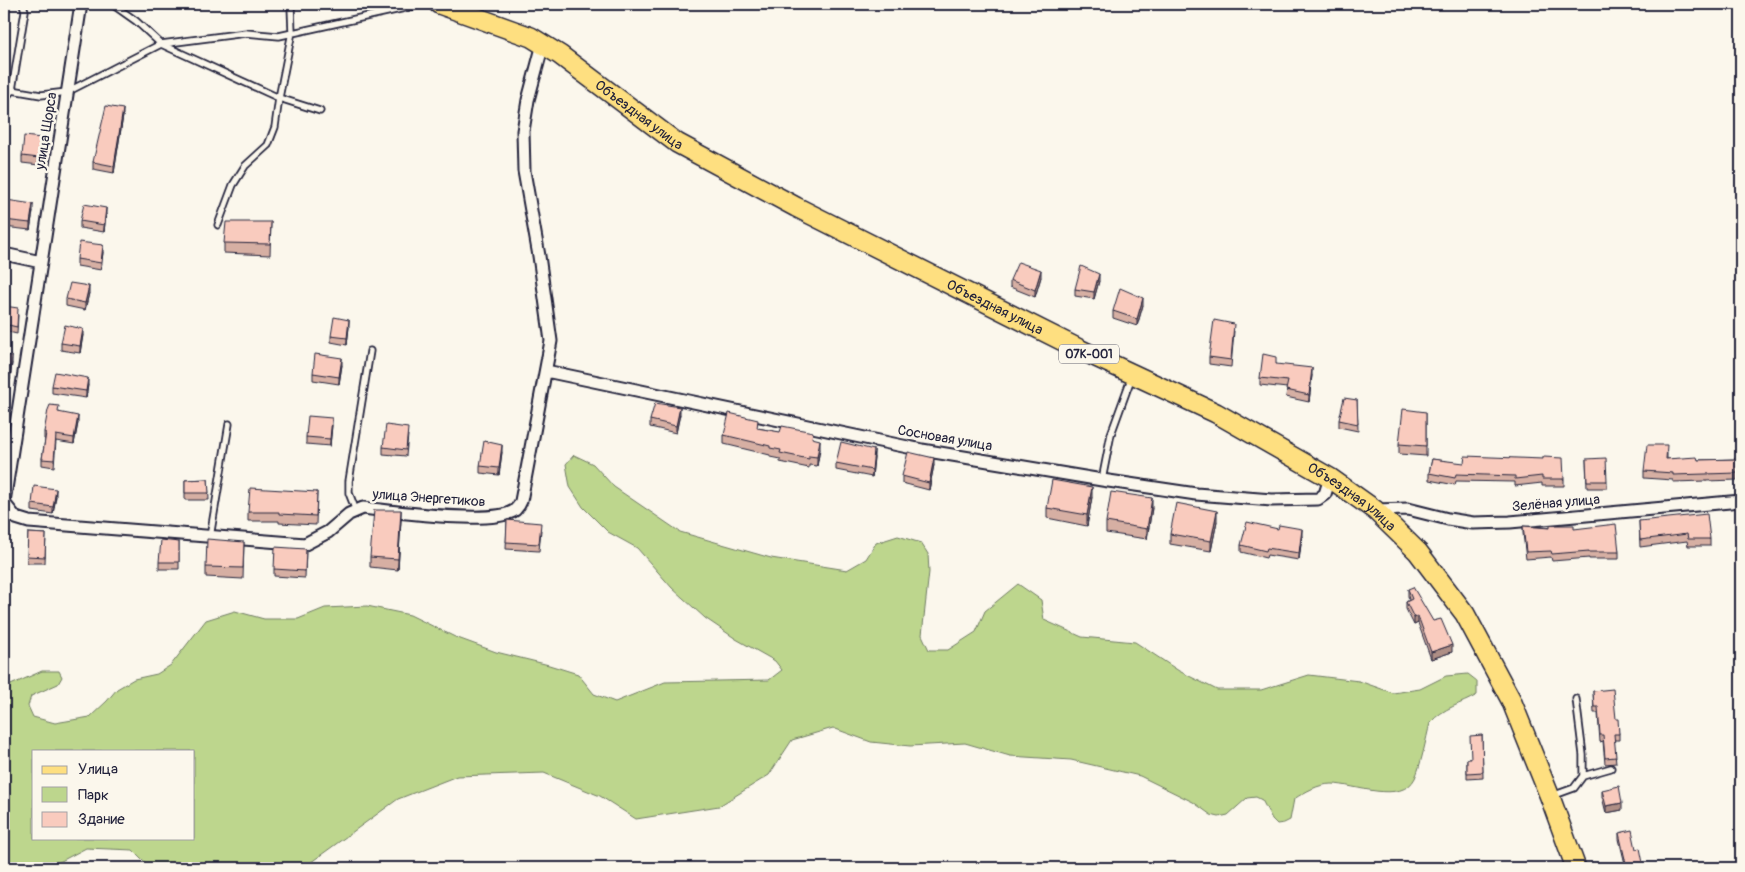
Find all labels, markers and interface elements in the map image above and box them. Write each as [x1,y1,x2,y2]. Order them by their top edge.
street label: Объездная улица [592,76,686,153]
street label: улица Щорса [31,91,61,172]
street label: Объездная улица [944,276,1046,338]
road number: 07К-001 [1059,344,1119,364]
street label: Сосновая улица [896,421,994,455]
street label: Объездная улица [1305,459,1400,534]
street label: улица Энергетиков [371,485,486,510]
street label: Зелёная улица [1511,491,1601,515]
legend [32,750,195,840]
text: Улица [78,760,118,779]
text: Парк [78,786,109,805]
text: Здание [78,810,125,829]

